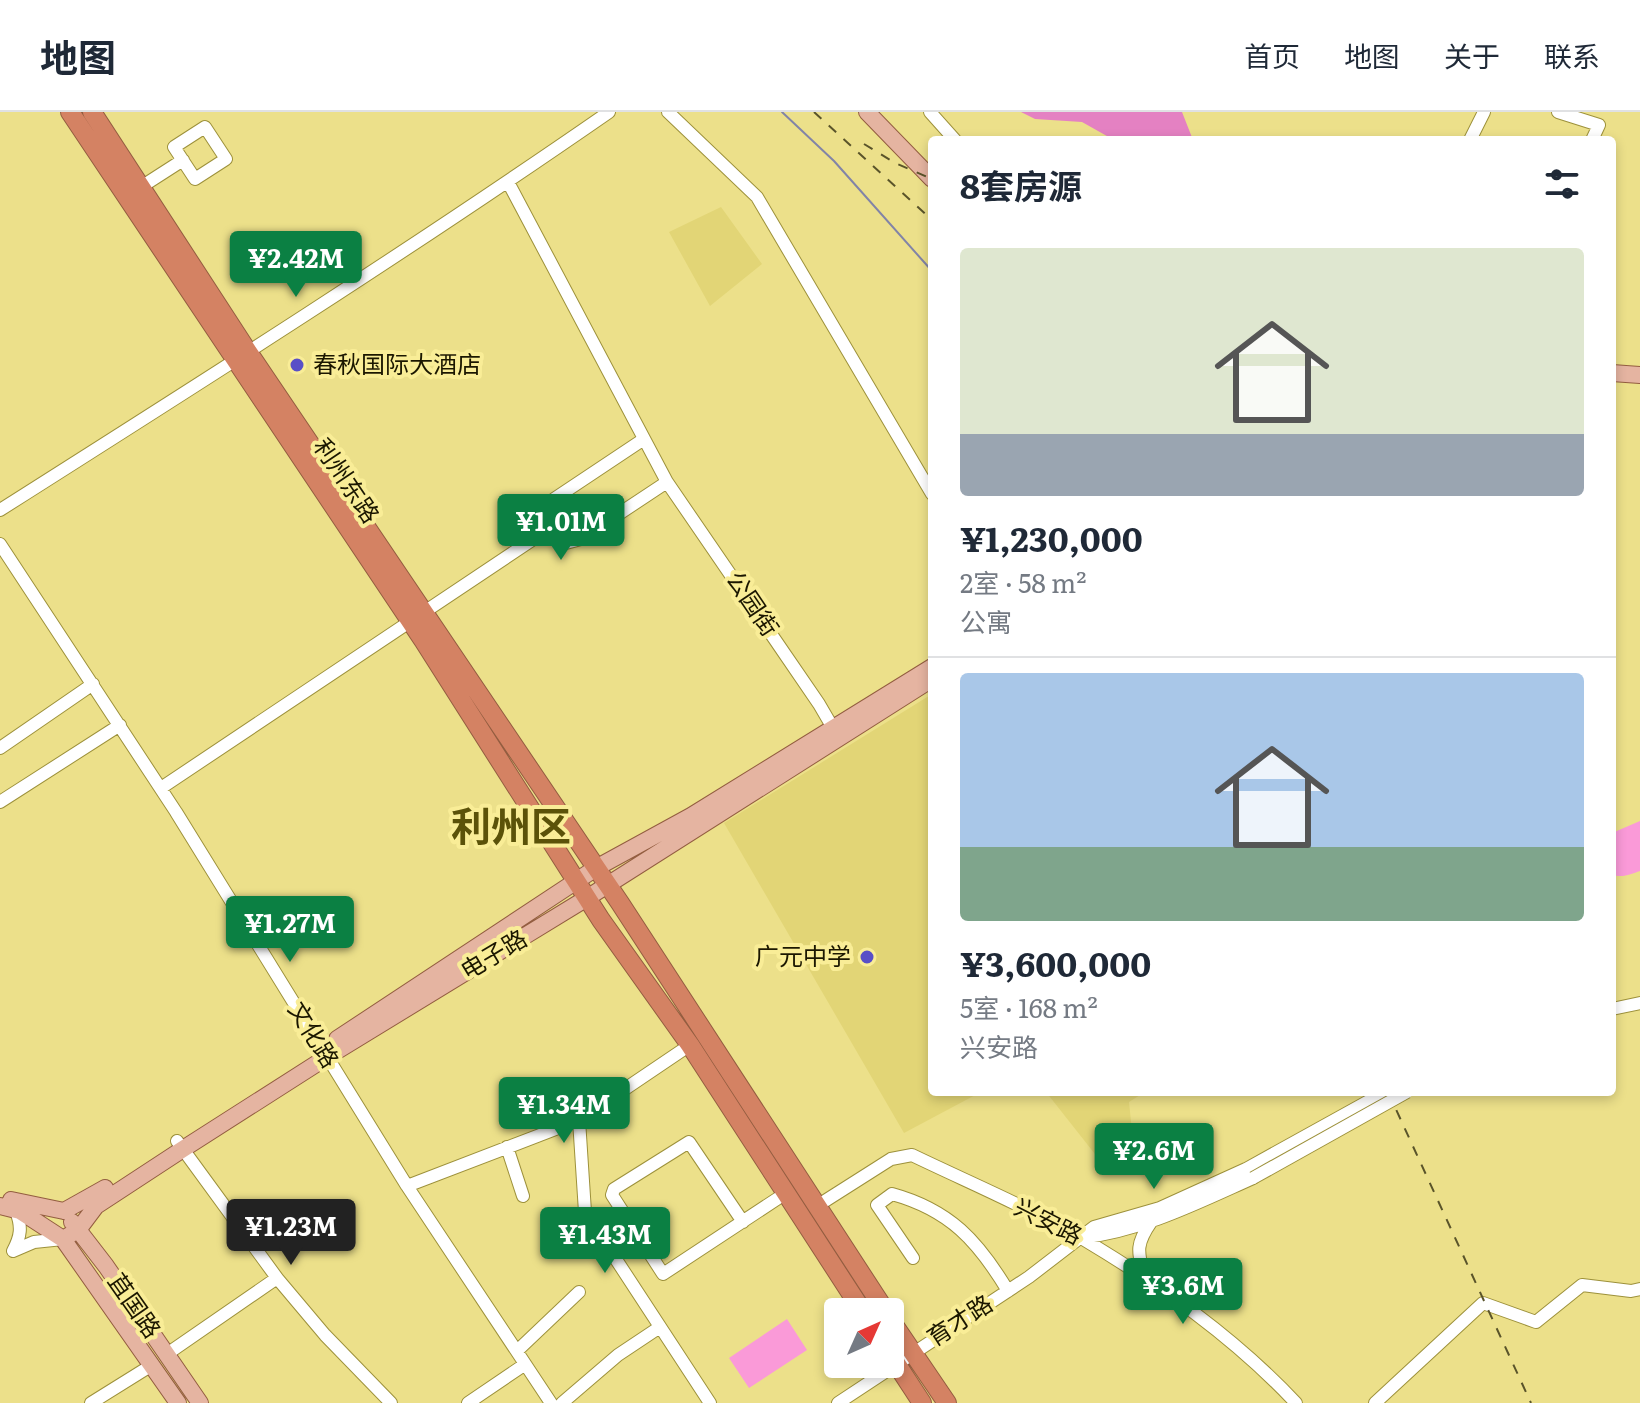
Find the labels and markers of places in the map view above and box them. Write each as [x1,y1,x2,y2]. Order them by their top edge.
pin: ¥2.42M [231,231,361,299]
place label: 春秋国际大酒店 [313,345,481,380]
marker: 春秋国际大酒店 [288,356,306,374]
pin: ¥1.01M [496,494,626,562]
pin: ¥1.27M [225,896,355,964]
place label: 广元中学 [755,937,851,972]
marker: 广元中学 [858,948,876,966]
pin: ¥1.34M [499,1077,629,1145]
pin: ¥2.6M [1098,1123,1210,1191]
pin: ¥1.23M [226,1199,356,1267]
pin: ¥1.43M [540,1207,670,1275]
pin: ¥3.6M [1127,1258,1239,1326]

